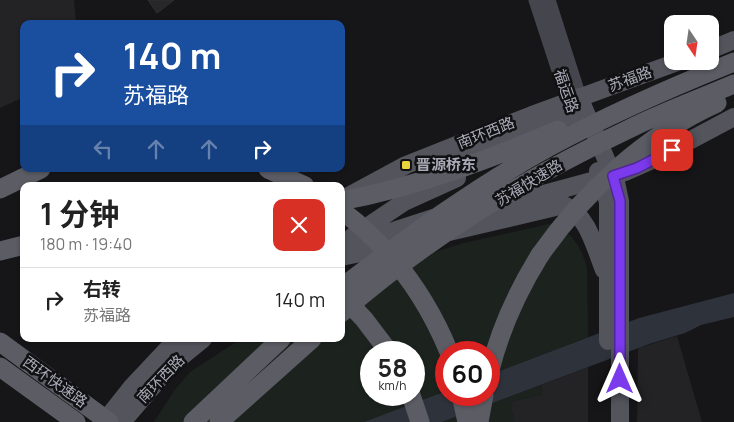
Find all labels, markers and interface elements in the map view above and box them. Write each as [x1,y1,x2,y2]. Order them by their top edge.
north arrow [664,15,719,70]
map controls [664,15,719,70]
text: 140 m [123,32,221,80]
icon: right [40,40,105,105]
street label: 苏福路 [605,61,655,96]
street label: 福运路 [549,66,584,116]
text: 苏福路 [123,80,189,110]
street label: 南环西路 [454,112,518,154]
pin [651,129,693,171]
icon: left [89,135,117,163]
icon: ahead [142,135,170,163]
icon: ahead [195,135,223,163]
icon: right [248,135,276,163]
icon: arrive [658,136,686,164]
place label: 晋源桥东 [416,154,476,175]
street label: 苏福快速路 [491,154,566,211]
marker: 晋源桥东 [400,159,412,171]
text: 1 分钟 [40,193,119,234]
button: close [273,199,325,251]
text: 180 m · 19:40 [40,233,132,255]
text: 右转 [83,276,121,302]
icon: right [40,286,68,314]
text: 140 m [275,287,325,313]
text: 苏福路 [83,304,131,326]
speed limit sign: 60 [435,341,500,406]
street label: 南环西路 [132,350,189,408]
text: 58 [378,350,407,385]
street label: 西环快速路 [19,351,92,412]
position arrow [593,352,645,404]
text: km/h [379,377,406,394]

